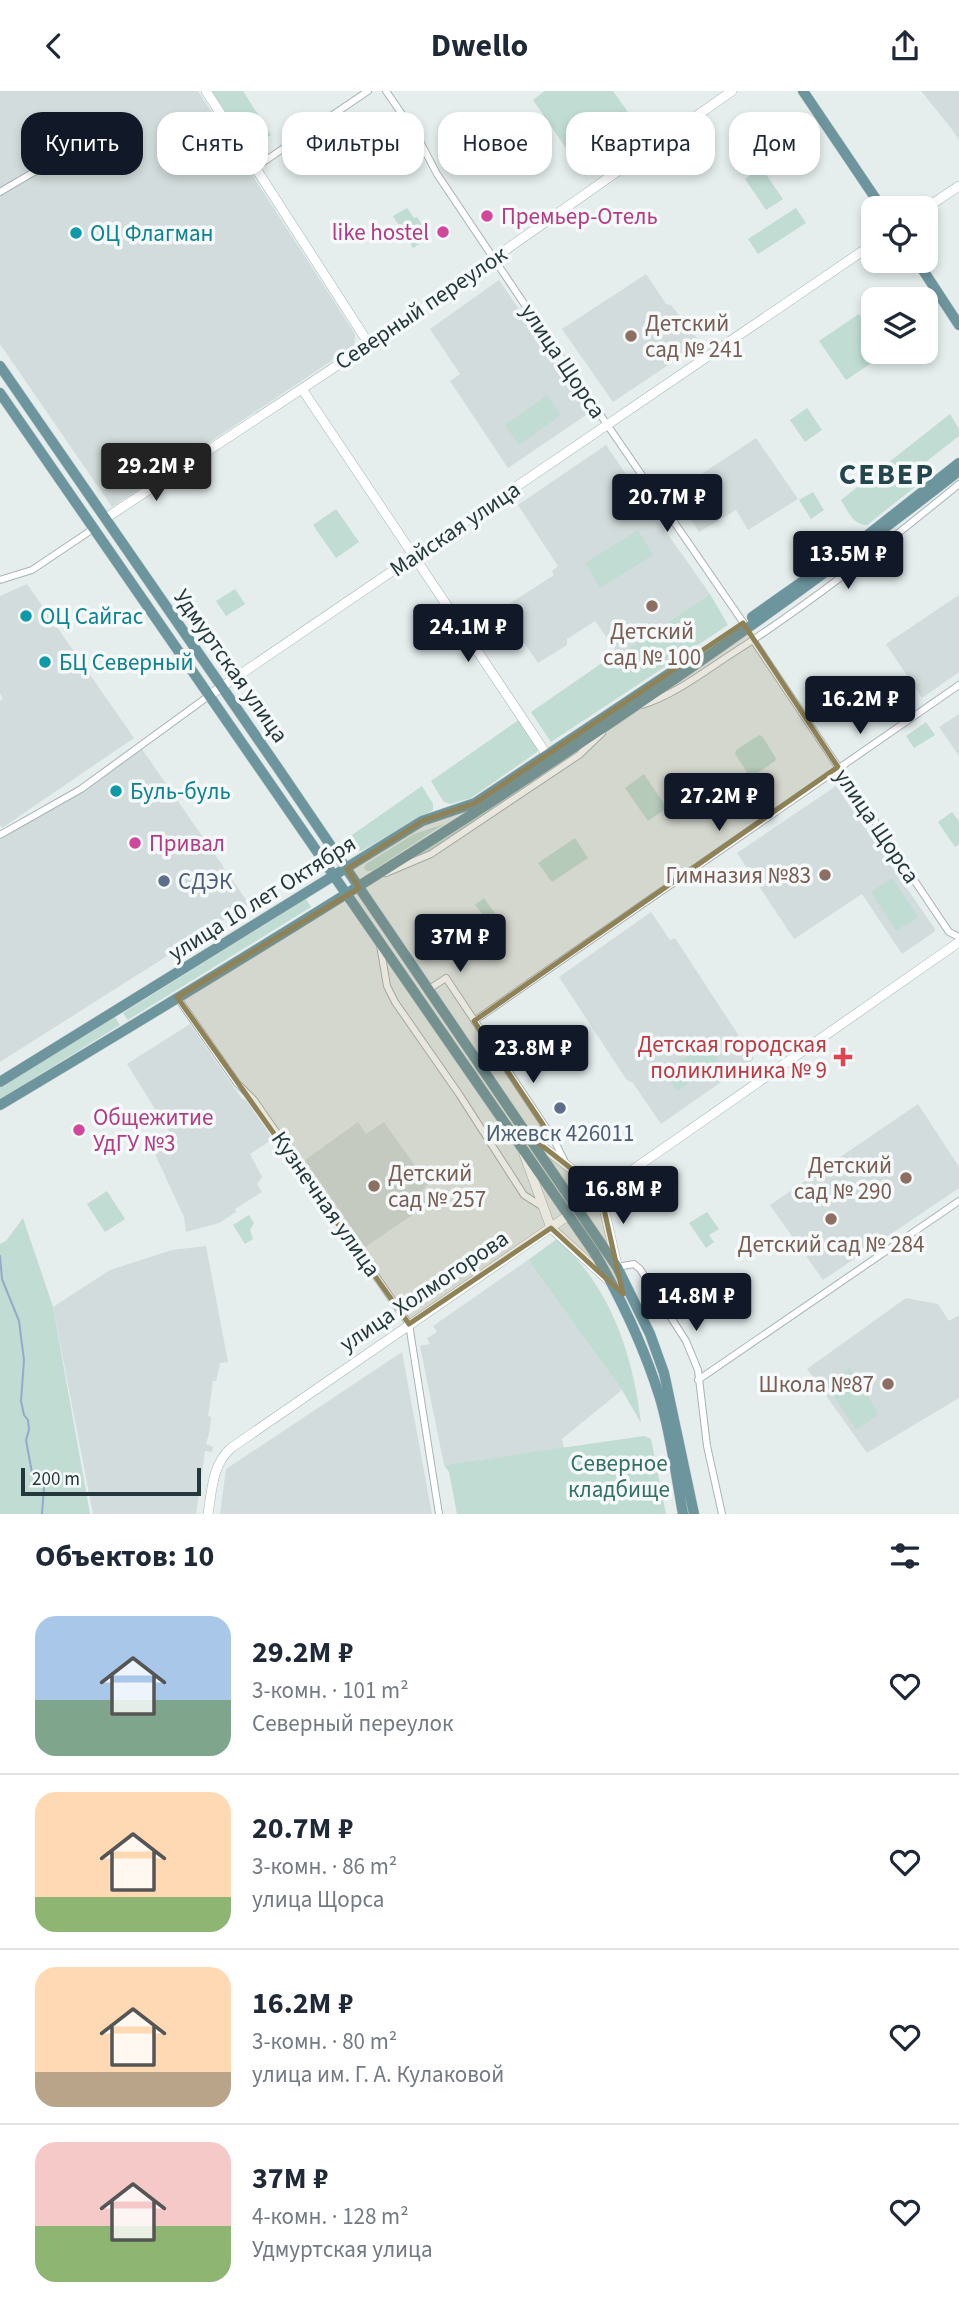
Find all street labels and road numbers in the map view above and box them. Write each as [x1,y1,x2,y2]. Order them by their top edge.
street label: Северный переулок [328,238,514,378]
street label: улица Щорса [512,297,614,425]
street label: Майская улица [383,473,527,585]
street label: Удмуртская улица [166,583,296,749]
street label: улица Щорса [826,762,928,890]
street label: улица 10 лет Октября [162,827,362,969]
street label: Кузнечная улица [263,1124,389,1284]
street label: улица Холмогорова [333,1222,515,1360]

